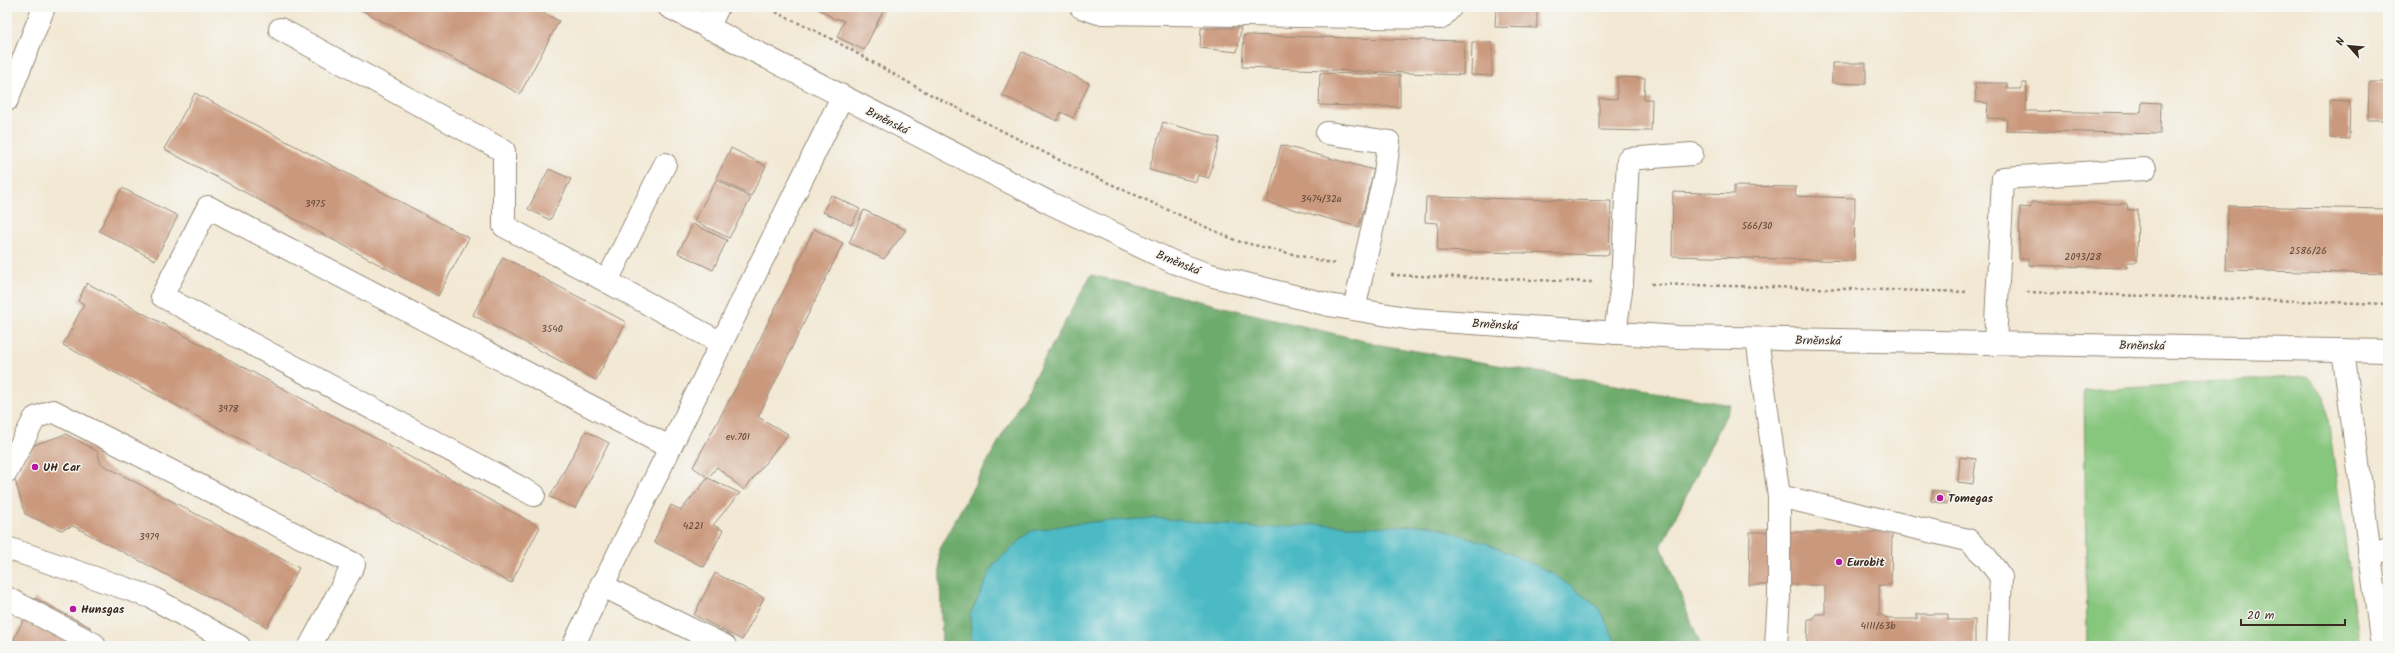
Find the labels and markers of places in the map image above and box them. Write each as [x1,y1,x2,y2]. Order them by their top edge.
place label: UH Car [43,458,81,477]
marker: UH Car [30,462,40,472]
place label: Tomegas [1948,489,1994,508]
marker: Tomegas [1935,493,1945,503]
place label: Eurobit [1847,553,1885,572]
marker: Eurobit [1834,557,1844,567]
place label: Hunsgas [81,600,125,619]
marker: Hunsgas [68,604,78,614]

